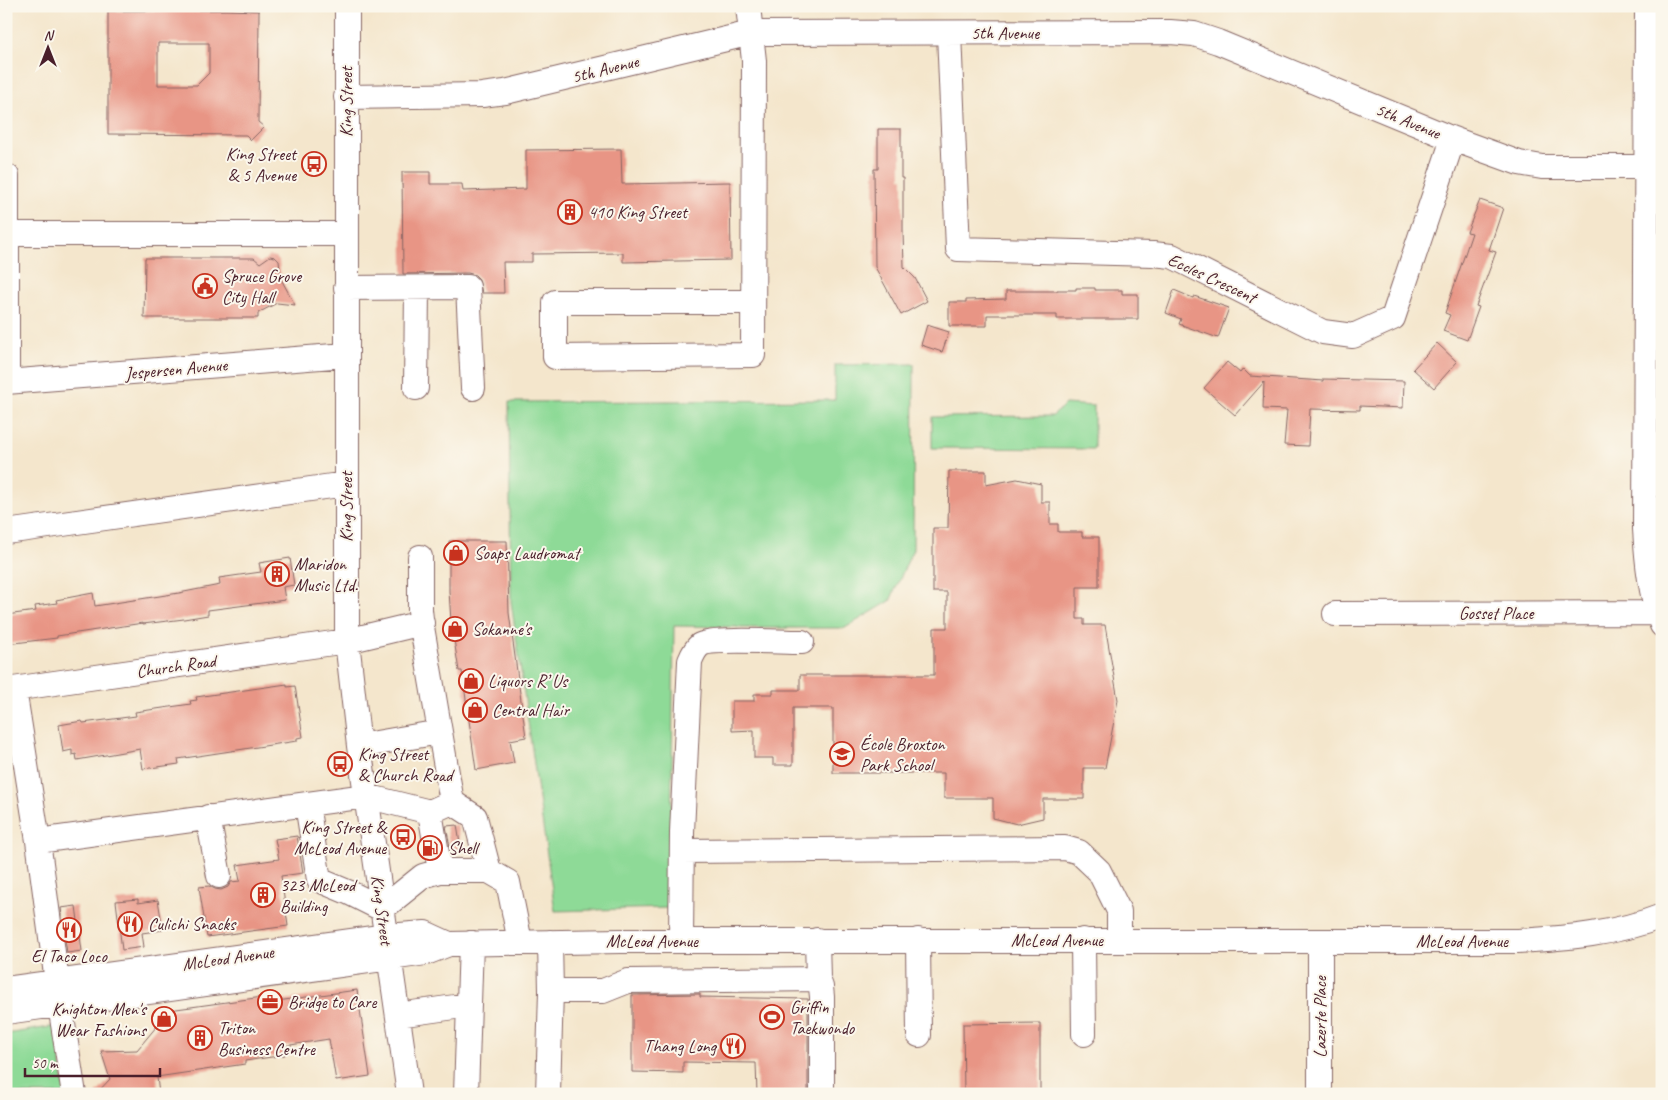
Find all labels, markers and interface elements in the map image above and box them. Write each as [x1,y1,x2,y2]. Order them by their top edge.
north arrow [22,22,72,72]
street label: 5th Avenue [971,22,1040,44]
text: N [44,27,55,44]
street label: 5th Avenue [569,50,642,88]
street label: King Street [335,65,357,137]
street label: 5th Avenue [1372,98,1445,144]
place label: King Street & 5 Avenue [226,143,298,186]
bus stop icon: King Street & 5 Avenue [301,151,327,177]
building icon: 410 King Street [557,199,583,225]
place label: 410 King Street [588,201,689,223]
street label: Eccles Crescent [1164,248,1262,309]
place label: Spruce Grove City Hall [222,265,302,308]
public building icon: Spruce Grove City Hall [192,273,218,299]
street label: Jespersen Avenue [123,353,229,385]
street label: King Street [335,470,357,542]
shop icon: Soaps Laudromat [443,540,469,566]
place label: Soaps Laudromat [474,542,582,564]
place label: Maridon Music Ltd. [294,553,358,596]
building icon: Maridon Music Ltd. [264,561,290,587]
street label: Gosset Place [1459,602,1534,624]
shop icon: Sokanne's [442,616,468,642]
place label: Sokanne's [472,618,533,640]
street label: Church Road [135,649,220,682]
shop icon: Liquors R’ Us [458,668,484,694]
place label: Liquors R’ Us [488,670,569,692]
shop icon: Central Hair [462,697,488,723]
place label: Central Hair [492,699,570,721]
place label: École Broxton Park School [860,733,946,776]
school or university icon: École Broxton Park School [829,741,855,767]
place label: King Street & Church Road [358,743,455,786]
bus stop icon: King Street & Church Road [327,751,353,777]
place label: King Street & McLeod Avenue [294,816,388,859]
bus stop icon: King Street & McLeod Avenue [390,824,416,850]
fuel station icon: Shell [417,835,443,861]
place label: Shell [448,837,480,859]
place label: 323 McLeod Building [280,874,358,917]
street label: King Street [366,874,398,948]
building icon: 323 McLeod Building [250,882,276,908]
restaurant icon: Culichi Snacks [117,911,143,937]
place label: Culichi Snacks [148,913,237,935]
restaurant icon: El Taco Loco [56,917,82,943]
street label: McLeod Avenue [1011,929,1104,951]
street label: McLeod Avenue [606,930,699,952]
street label: McLeod Avenue [1416,930,1509,952]
street label: McLeod Avenue [181,941,276,975]
place label: El Taco Loco [31,945,108,967]
street label: Lazerte Place [1309,975,1331,1058]
office icon: Bridge to Care [257,989,283,1015]
place label: Bridge to Care [288,991,377,1013]
place label: Griffin Taekwondo [790,996,856,1039]
place label: Knighton Men's Wear Fashions [52,998,148,1041]
sports icon: Griffin Taekwondo [759,1004,785,1030]
shop icon: Knighton Men's Wear Fashions [151,1006,177,1032]
place label: Triton Business Centre [218,1017,316,1060]
building icon: Triton Business Centre [187,1025,213,1051]
restaurant icon: Thang Long [720,1033,746,1059]
place label: Thang Long [644,1035,718,1057]
scale bar [25,1045,160,1077]
text: 50 m [32,1054,59,1073]

